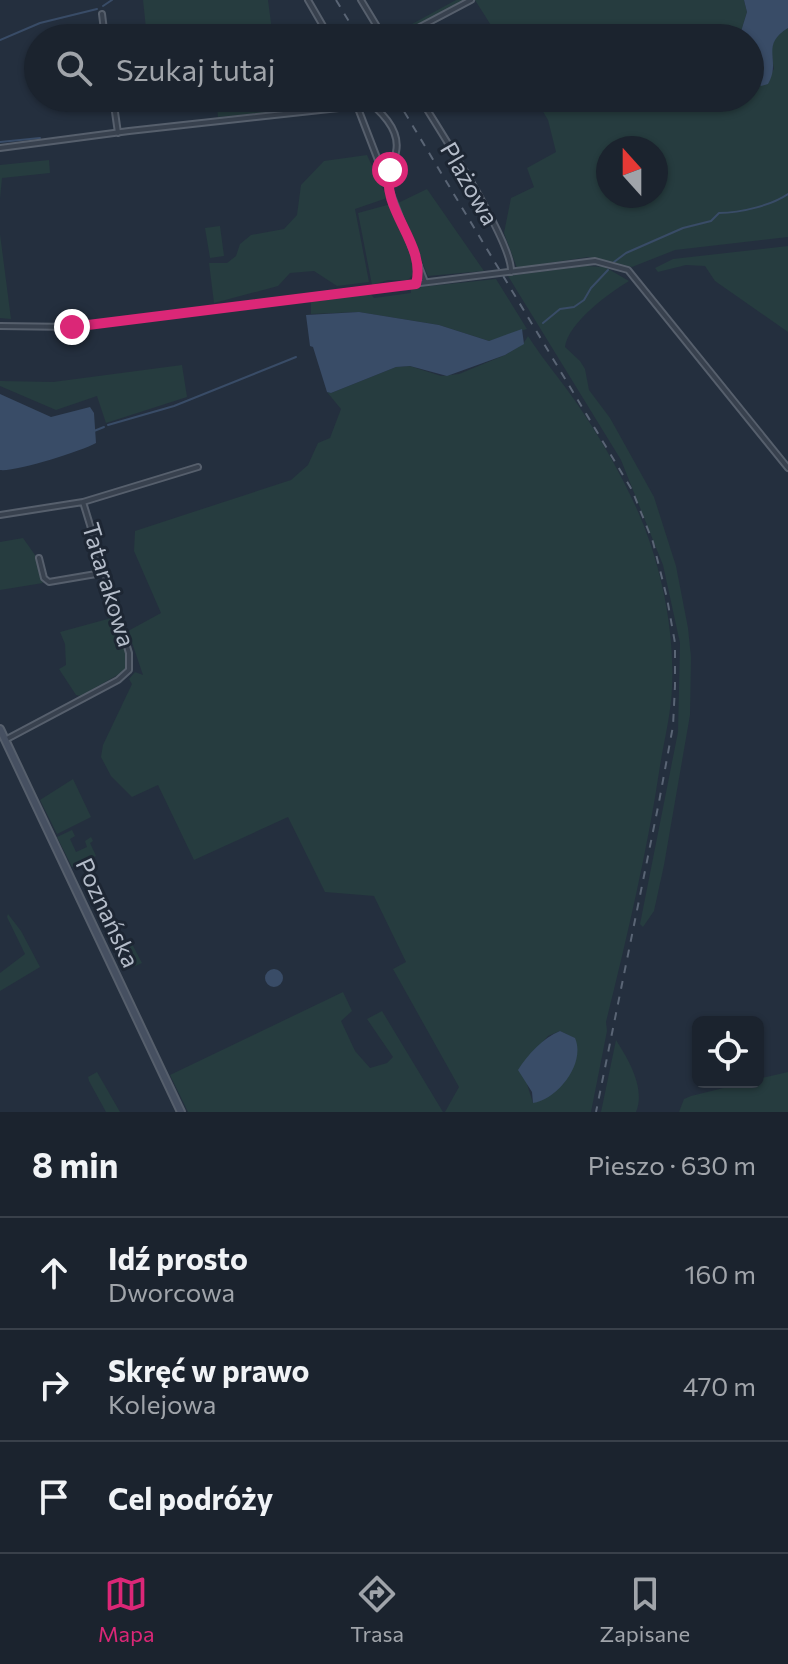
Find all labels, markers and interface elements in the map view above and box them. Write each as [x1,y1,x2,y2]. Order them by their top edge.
search box [24,24,764,112]
icon: search [52,46,96,90]
text: Szukaj tutaj [116,50,275,87]
north arrow [596,136,668,208]
street label: Plażowa [435,137,506,230]
route start [372,152,408,188]
route end [54,309,90,345]
street label: Tatarakowa [77,519,142,650]
street label: Poznańska [70,853,146,972]
map controls [692,1016,764,1088]
button: locate [692,1016,764,1088]
text: 8 min [32,1143,118,1185]
text: Pieszo · 630 m [588,1149,756,1180]
text: Idź prosto [108,1239,248,1276]
icon: ahead [32,1251,76,1295]
text: 160 m [684,1258,756,1289]
text: Dworcowa [108,1276,235,1307]
text: Skręć w prawo [108,1351,309,1388]
icon: right [32,1363,76,1407]
text: 470 m [683,1370,756,1401]
text: Kolejowa [108,1388,216,1419]
icon: arrive [32,1475,76,1519]
text: Cel podróży [108,1479,273,1516]
tab: Mapa [98,1572,155,1647]
tab: Trasa [350,1572,404,1647]
tab: Zapisane [600,1572,690,1647]

